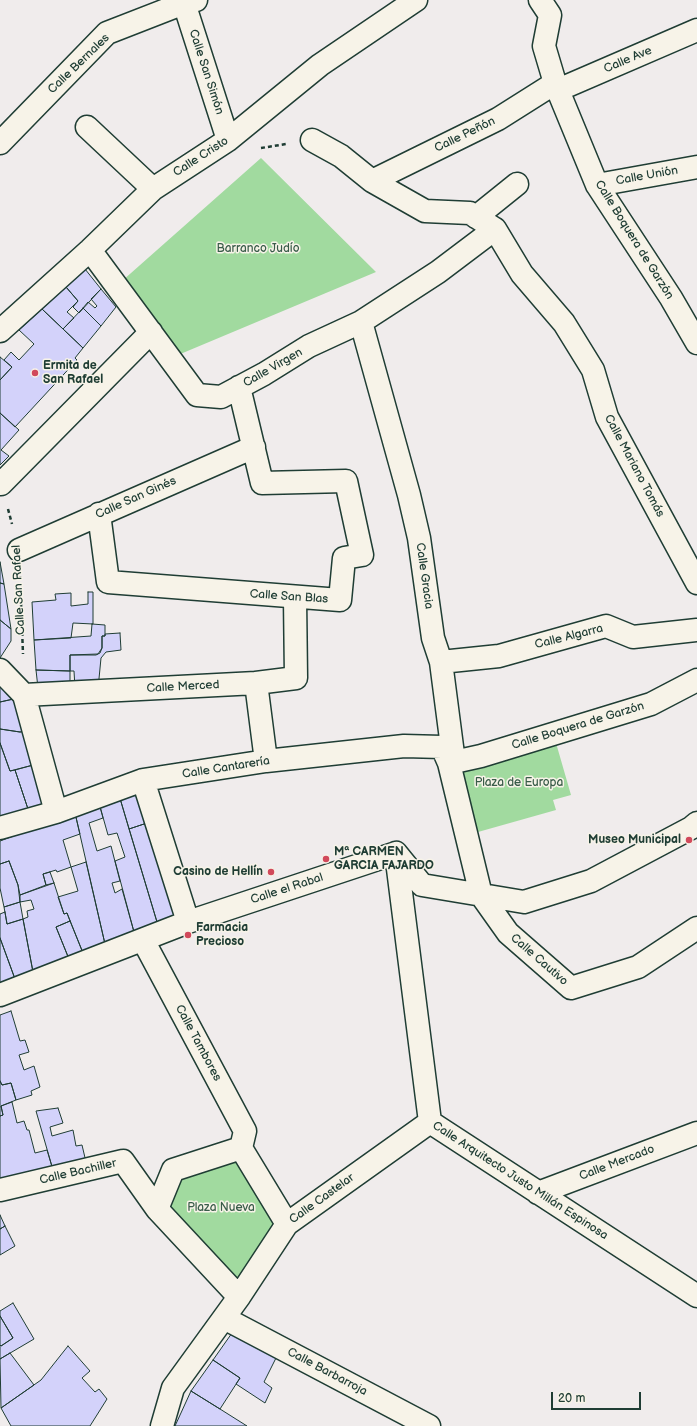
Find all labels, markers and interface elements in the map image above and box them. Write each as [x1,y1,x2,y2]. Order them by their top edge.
street label: Calle San Simón [185,28,227,116]
street label: Calle Bernales [45,31,113,97]
street label: Calle Ave [602,43,654,77]
street label: Calle Peñón [432,114,498,156]
street label: Calle Cristo [171,134,231,180]
street label: Calle Unión [615,163,679,189]
street label: Calle Boquera de Garzón [591,178,677,302]
park label: Barranco Judío [217,242,299,256]
street label: Calle Virgen [241,345,305,391]
place label: Ermita de San Rafael [43,359,103,387]
marker: Ermita de San Rafael [30,368,40,378]
street label: Calle Mariano Tomás [601,412,667,520]
street label: Calle San Ginés [93,474,179,522]
street label: Calle Gracia [412,542,436,610]
street label: Calle San Rafael [9,545,29,635]
street label: Calle San Blas [249,587,329,607]
street label: Calle Algarra [533,622,605,652]
street label: Calle Merced [146,678,220,696]
street label: Calle Boquera de Garzón [510,699,646,753]
street label: Calle Cantarería [181,754,271,782]
park label: Plaza de Europa [475,776,563,790]
place label: Museo Municipal [588,833,681,847]
marker: Museo Municipal [684,835,694,845]
place label: Mª CARMEN GARCIA FAJARDO [334,845,434,873]
marker: Mª CARMEN GARCIA FAJARDO [321,854,331,864]
place label: Casino de Hellín [173,865,263,879]
marker: Casino de Hellín [266,867,276,877]
street label: Calle el Rabal [249,870,325,908]
place label: Farmacia Precioso [196,921,248,949]
marker: Farmacia Precioso [183,930,193,940]
street label: Calle Cautivo [507,931,571,989]
street label: Calle Tambores [172,1002,224,1084]
street label: Calle Arquitecto Justo Millán Espinosa [429,1119,611,1243]
street label: Calle Mercado [577,1142,657,1184]
street label: Calle Bachiller [38,1156,118,1188]
street label: Calle Castelar [287,1171,357,1227]
park label: Plaza Nueva [187,1201,255,1215]
street label: Calle Barbarroja [285,1345,369,1399]
scale bar [553,1384,643,1410]
text: 20 m [558,1391,585,1406]

